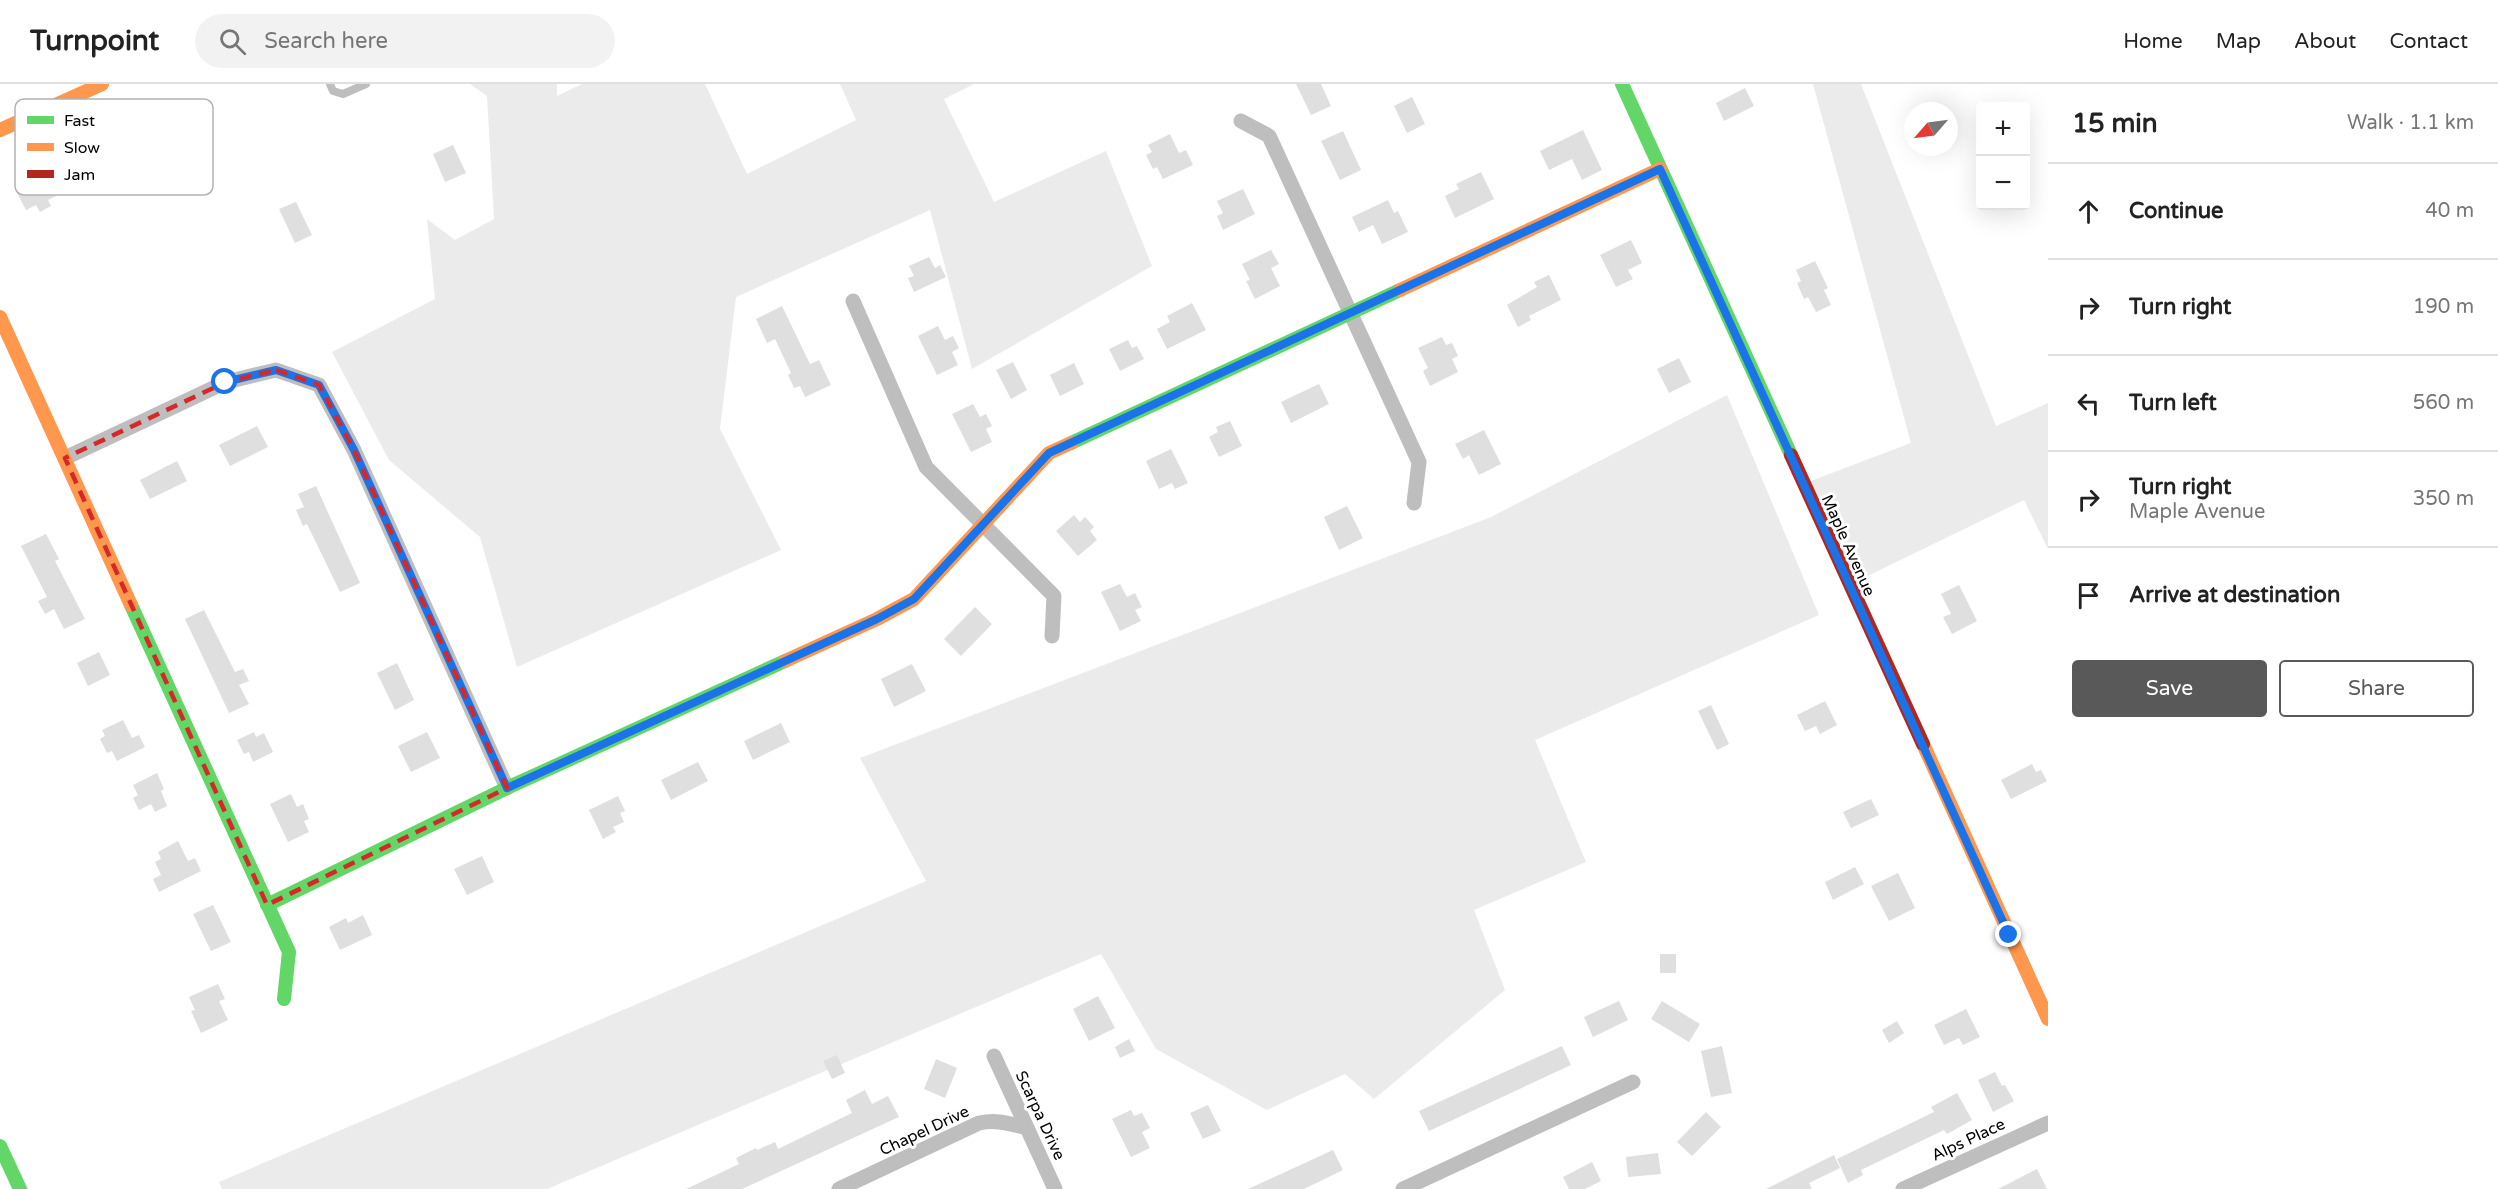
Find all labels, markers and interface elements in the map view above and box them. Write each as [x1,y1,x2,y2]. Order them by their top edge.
search box [195,14,615,68]
text: Turnpoint [30,24,159,58]
icon: search [216,25,249,58]
text: Search here [264,28,388,54]
text: Home [2123,29,2183,54]
text: Map [2216,29,2261,54]
text: About [2294,29,2356,54]
text: Contact [2389,29,2468,54]
legend [15,99,213,195]
north arrow [1904,102,1958,156]
map controls [1976,102,2030,210]
button: + [1976,102,2030,156]
text: 15 min [2072,108,2158,139]
text: Fast [64,111,95,131]
text: Walk · 1.1 km [2347,111,2474,135]
text: Slow [64,138,100,158]
button: − [1976,156,2030,210]
text: Jam [64,165,95,185]
icon: ahead [2072,195,2105,228]
text: Continue [2129,198,2224,224]
text: 40 m [2425,199,2474,223]
icon: right [2072,291,2105,324]
text: Turn right [2129,294,2231,320]
text: 190 m [2413,295,2474,319]
route start [211,368,237,394]
icon: left [2072,387,2105,420]
text: Turn left [2129,390,2217,416]
text: 560 m [2413,391,2474,415]
text: Turn right [2129,474,2231,500]
icon: right [2072,483,2105,516]
text: 350 m [2413,487,2474,511]
street label: Maple Avenue [1817,492,1879,599]
text: Maple Avenue [2129,500,2265,524]
icon: arrive [2072,579,2105,612]
text: Arrive at destination [2129,582,2340,608]
button: Save [2072,660,2267,717]
button: Share [2279,660,2474,717]
route end [1995,921,2021,947]
street label: Scarpa Drive [1011,1068,1069,1163]
street label: Chapel Drive [876,1101,972,1160]
street label: Alps Place [1928,1114,2008,1166]

